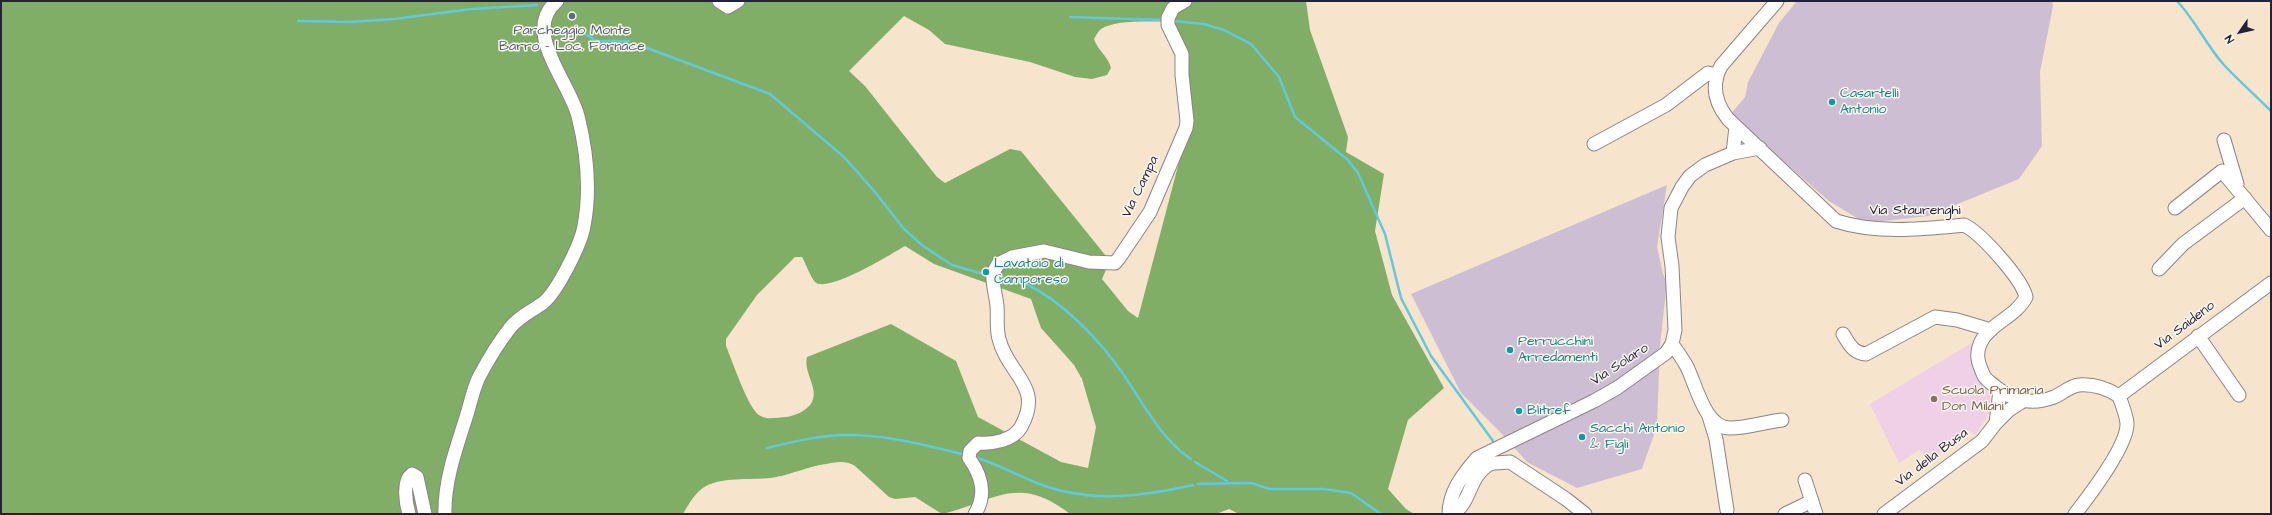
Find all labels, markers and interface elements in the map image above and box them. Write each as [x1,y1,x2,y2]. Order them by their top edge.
marker: Parcheggio Monte Barro - Loc. Fornace [567,11,577,21]
north arrow [2220,12,2260,52]
place label: Parcheggio Monte Barro - Loc. Fornace [499,23,645,56]
text: N [2221,32,2238,46]
place label: Casartelli Antonio [1840,86,1899,118]
marker: Casartelli Antonio [1827,97,1837,107]
street label: Via Campa [1119,153,1163,221]
street label: Via Staurenghi [1869,203,1961,219]
place label: Lavatoio di Camporeso [994,256,1068,288]
marker: Lavatoio di Camporeso [981,267,991,277]
street label: Via Saideno [2151,298,2219,354]
place label: Perrucchini Arredamenti [1518,334,1598,366]
street label: Via Solaro [1588,340,1652,390]
marker: Perrucchini Arredamenti [1505,345,1515,355]
place label: Scuola Primaria Don Milani [1942,383,2044,416]
marker: Scuola Primaria Don Milani [1929,394,1939,404]
place label: Blitref [1527,403,1571,419]
marker: Blitref [1514,406,1524,416]
place label: Sacchi Antonio & Figli [1590,421,1685,454]
street label: Via della Busa [1892,425,1972,491]
marker: Sacchi Antonio & Figli [1577,432,1587,442]

